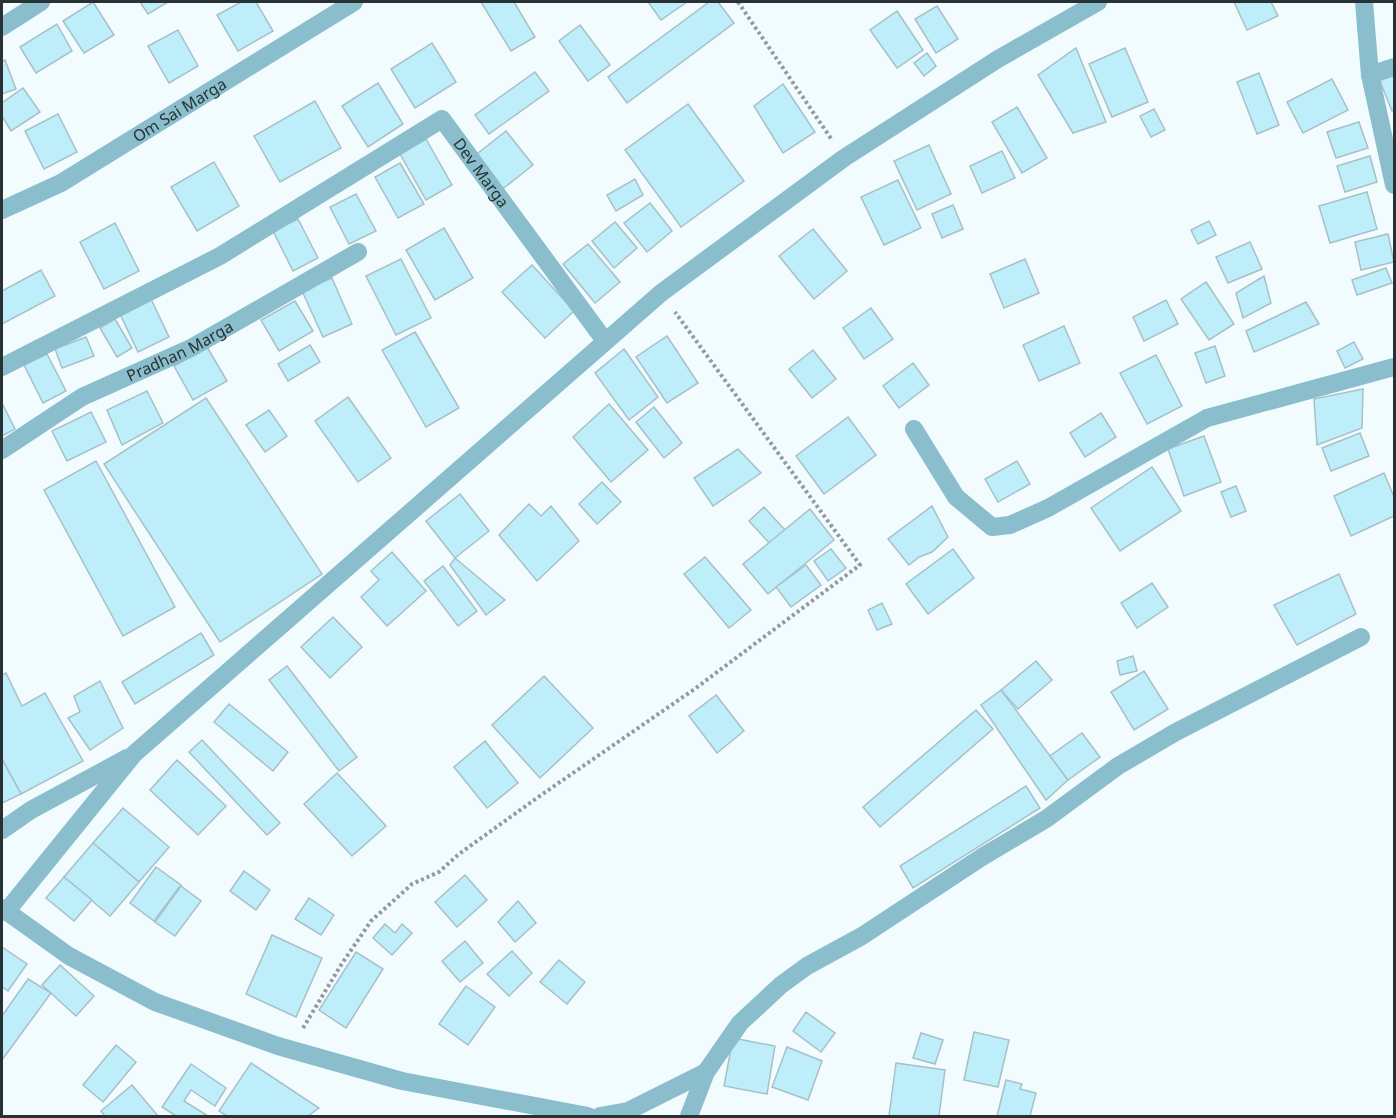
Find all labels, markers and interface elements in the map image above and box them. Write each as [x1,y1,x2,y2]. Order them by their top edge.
street label: Om Sai Marga [128,73,230,147]
street label: Dev Marga [448,133,514,212]
street label: Pradhan Marga [123,315,237,387]

